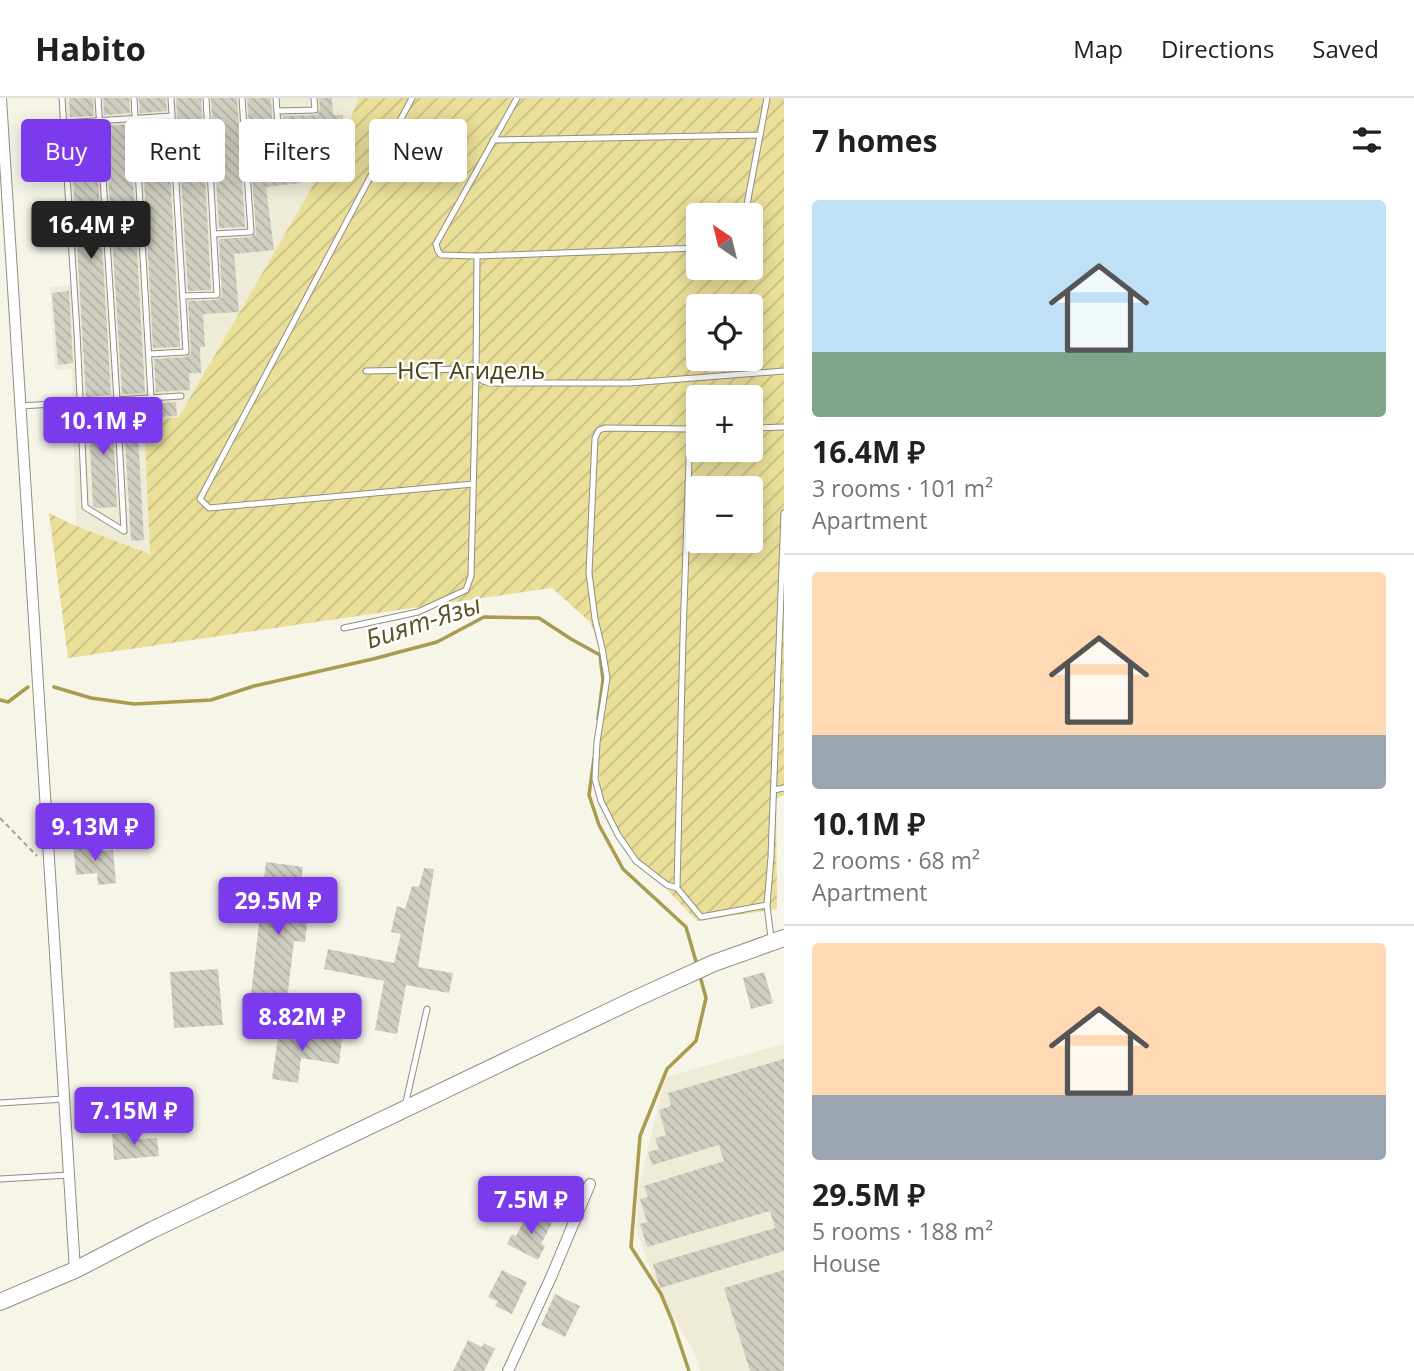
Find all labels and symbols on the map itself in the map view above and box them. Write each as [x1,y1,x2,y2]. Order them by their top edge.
pin: 16.4M ₽ [26,202,156,261]
north arrow [686,203,763,280]
park label: НСТ Агидель [397,353,545,386]
pin: 10.1M ₽ [38,398,168,457]
water label: Бият-Язы [361,585,485,657]
pin: 9.13M ₽ [30,804,160,863]
pin: 29.5M ₽ [213,878,343,937]
pin: 8.82M ₽ [237,993,367,1053]
pin: 7.15M ₽ [69,1088,199,1147]
pin: 7.5M ₽ [474,1176,588,1236]

